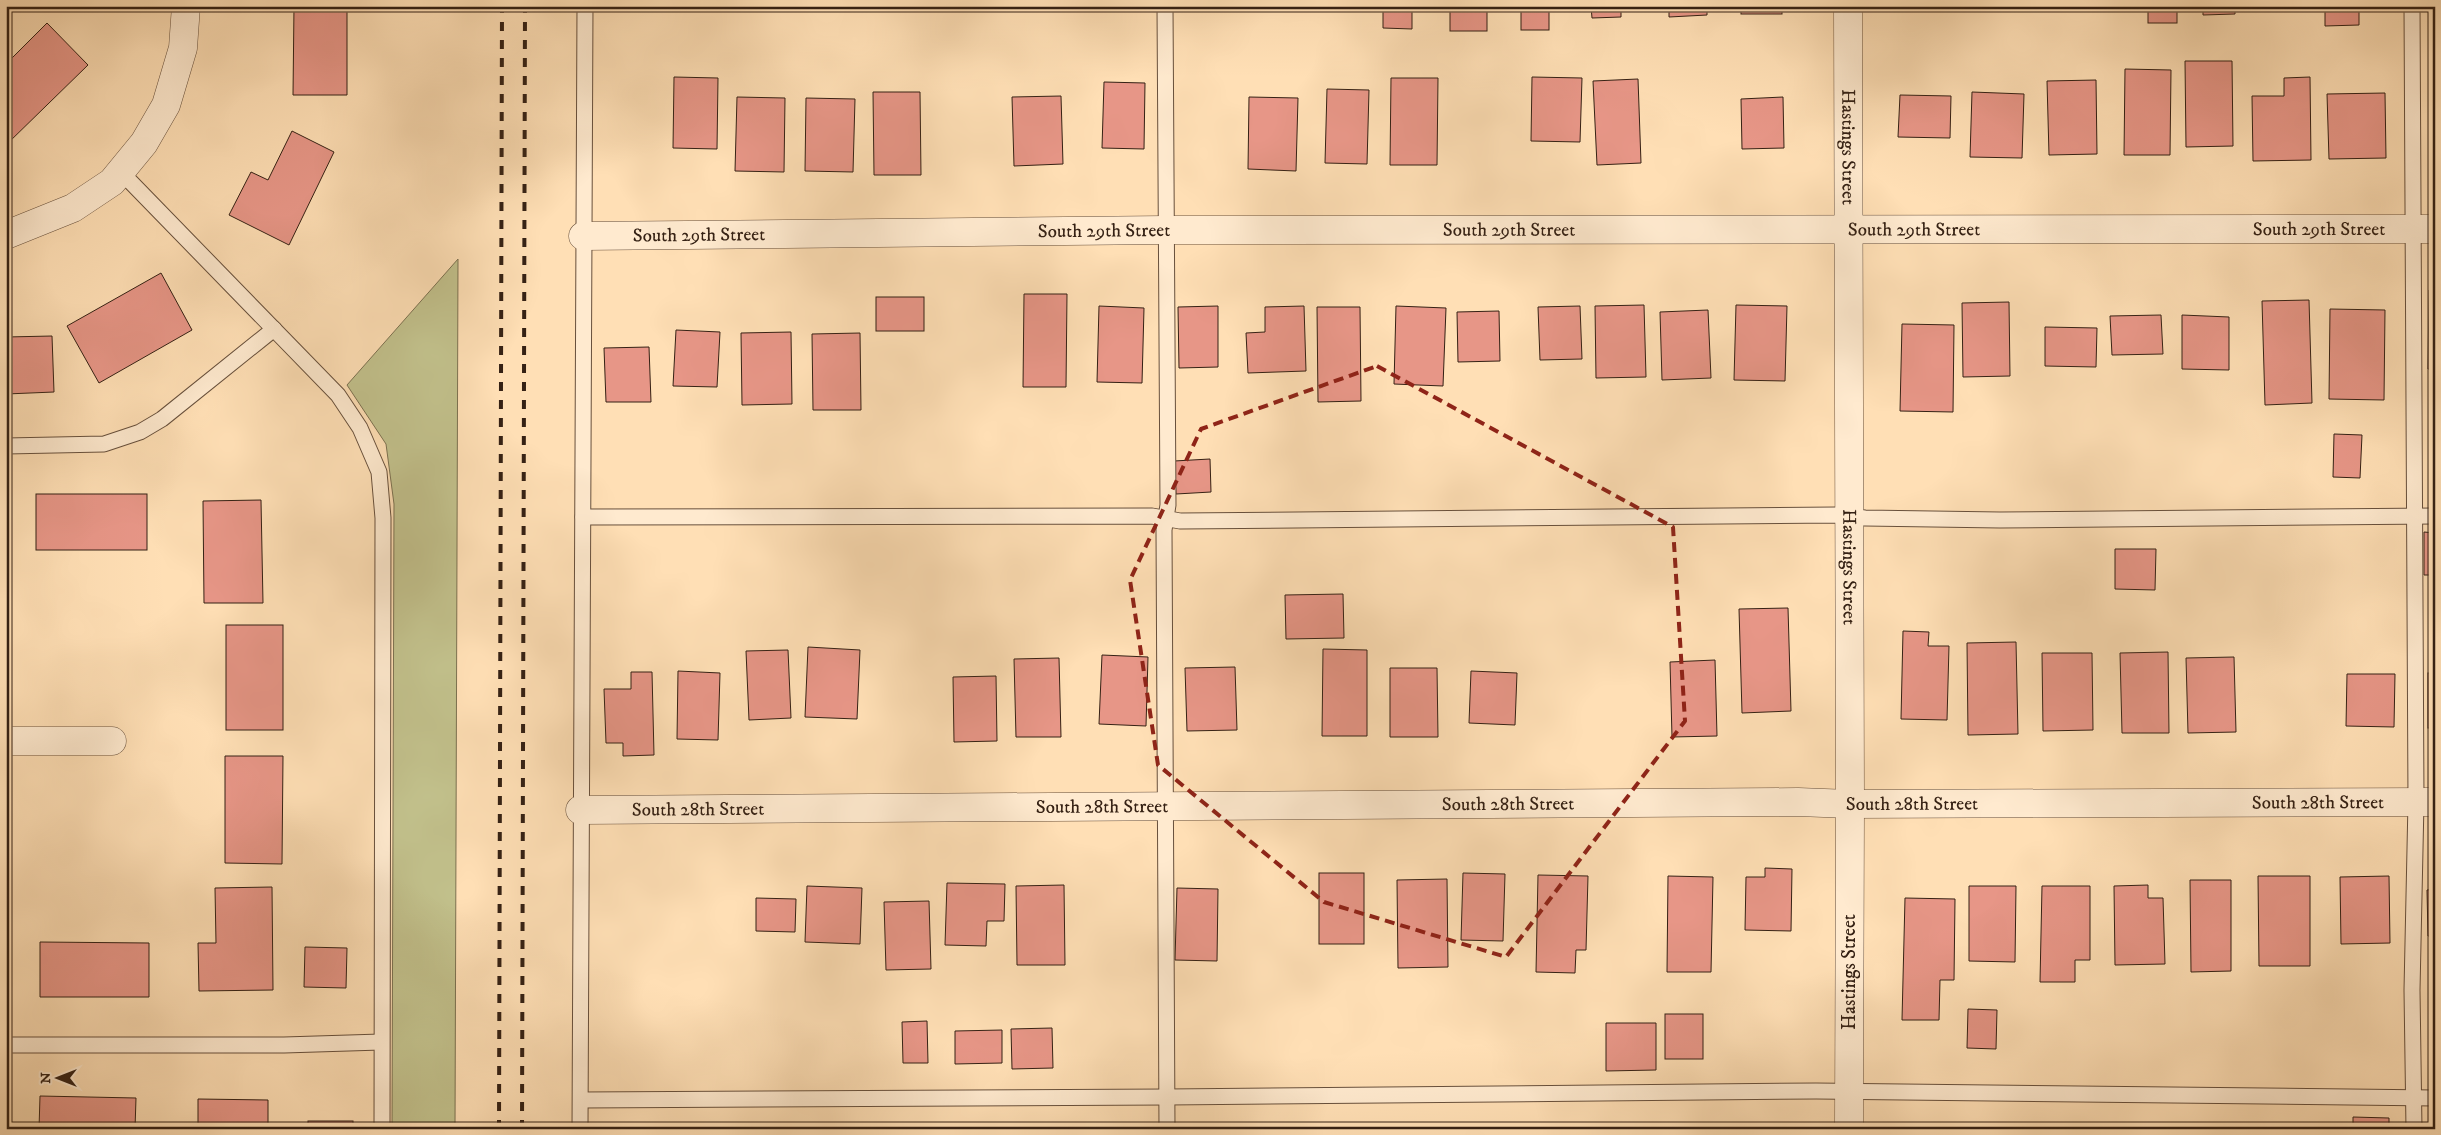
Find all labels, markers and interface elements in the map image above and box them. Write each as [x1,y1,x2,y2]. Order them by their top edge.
street label: Hastings Street [1837,89,1860,205]
street label: South 29th Street [1038,218,1170,243]
street label: South 29th Street [1443,218,1575,241]
street label: South 29th Street [1848,218,1980,241]
street label: South 29th Street [2253,218,2385,241]
street label: South 29th Street [633,223,765,247]
street label: Hastings Street [1838,509,1861,625]
street label: South 28th Street [2252,791,2384,814]
street label: South 28th Street [1442,792,1574,816]
street label: South 28th Street [1846,792,1978,816]
street label: South 28th Street [1036,795,1168,819]
street label: South 28th Street [632,797,764,821]
street label: Hastings Street [1838,914,1861,1030]
north arrow [32,1052,82,1102]
text: N [37,1072,55,1084]

